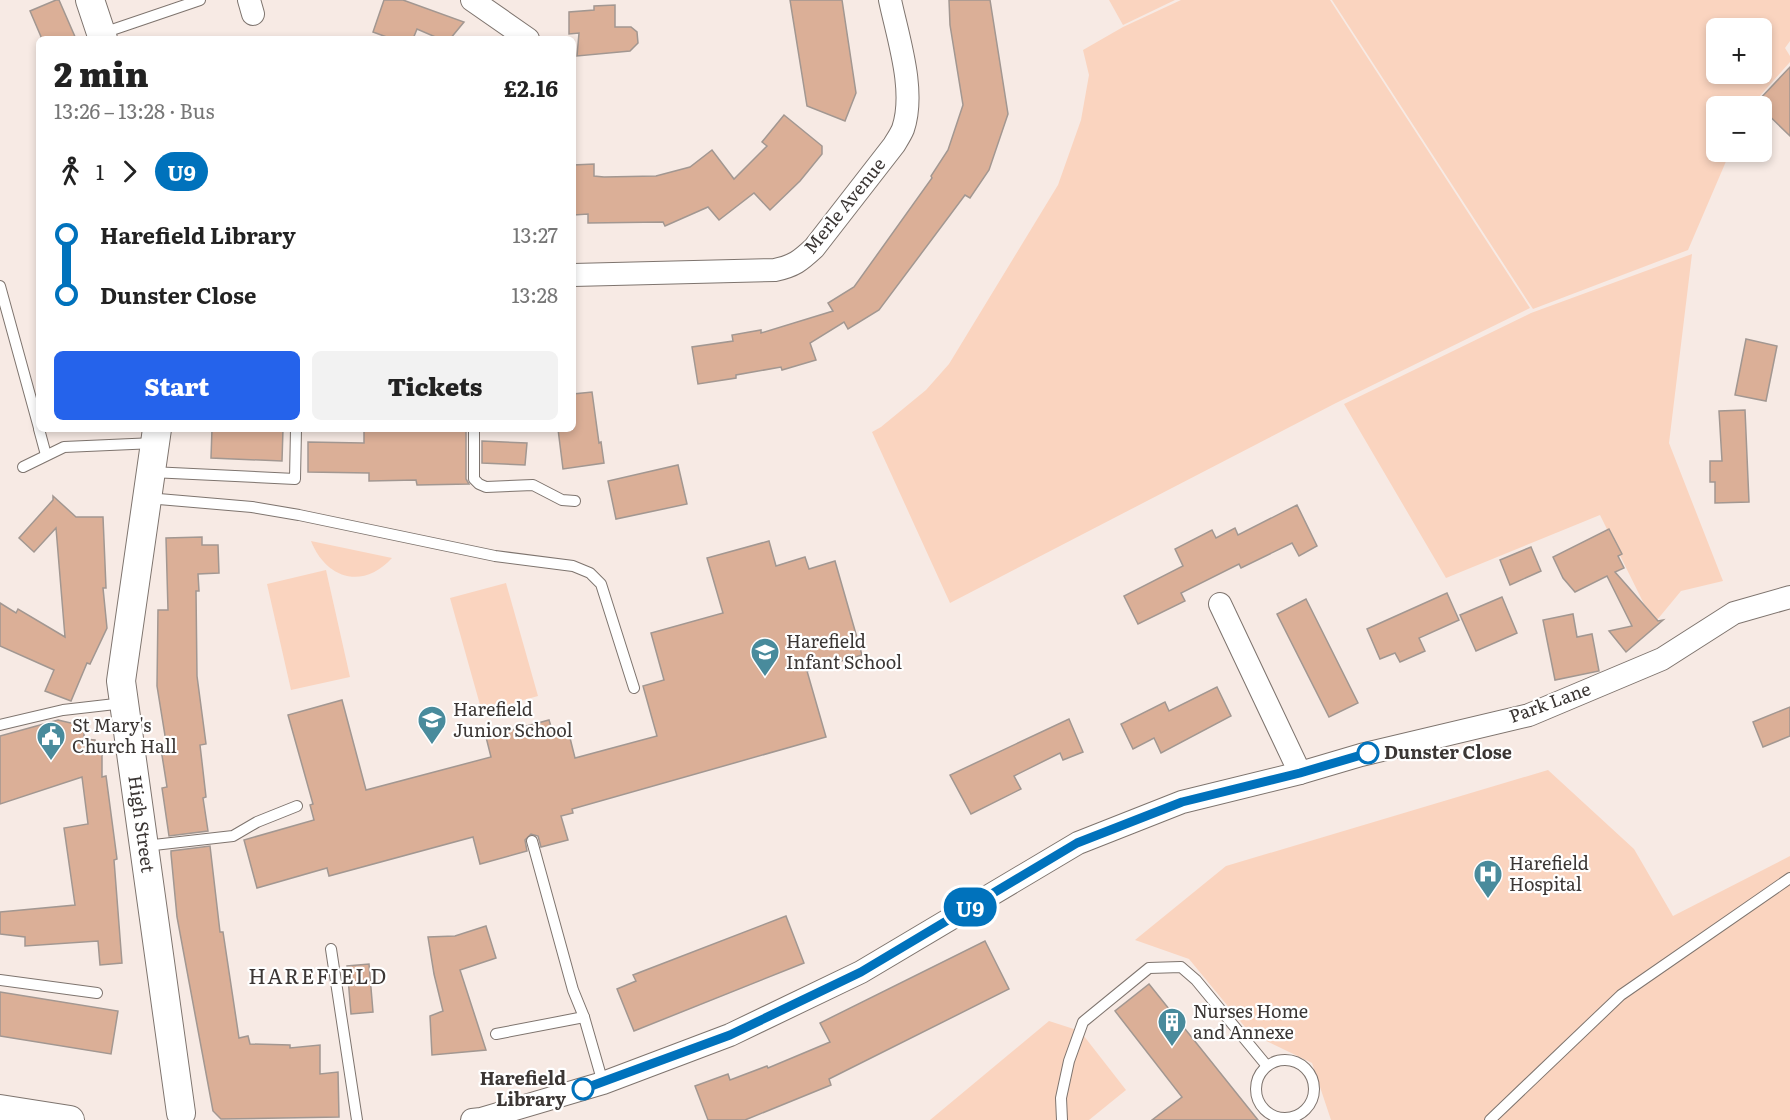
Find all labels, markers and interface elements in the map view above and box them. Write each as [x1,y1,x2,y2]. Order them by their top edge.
map controls [1706,18,1772,162]
button: + [1706,18,1772,84]
text: 2 min [54,48,149,97]
text: £2.16 [504,71,558,104]
text: 13:26 – 13:28 · Bus [54,95,215,125]
button: − [1706,96,1772,162]
street label: Merle Avenue [797,151,891,259]
icon: walk [54,155,87,188]
icon: forward [113,155,146,188]
text: 1 [96,156,104,186]
text: U9 [167,156,196,187]
text: Harefield Library [100,218,296,251]
text: 13:27 [512,219,558,249]
text: Dunster Close [100,278,256,311]
text: 13:28 [511,279,558,309]
button: Start [54,351,300,420]
button: Tickets [312,351,558,420]
place label: Harefield Infant School [786,627,902,675]
school or university icon: Harefield Infant School [749,636,781,678]
street label: Park Lane [1505,674,1594,729]
place label: Harefield Junior School [453,695,573,743]
school or university icon: Harefield Junior School [416,704,448,746]
place label: St Mary's Church Hall [72,711,177,759]
public building icon: St Mary's Church Hall [35,720,67,762]
place label: Dunster Close [1384,738,1512,765]
marker: Dunster Close [1357,742,1379,764]
street label: High Street [122,773,163,875]
place label: Harefield Hospital [1509,849,1589,897]
hospital icon: Harefield Hospital [1472,858,1504,900]
line badge: U9 [943,888,997,926]
text: U9 [956,892,984,923]
district label: HAREFIELD [248,959,388,990]
place label: Nurses Home and Annexe [1193,997,1308,1045]
building icon: Nurses Home and Annexe [1156,1006,1188,1048]
place label: Harefield Library [480,1064,566,1112]
marker: Harefield Library [572,1078,594,1100]

